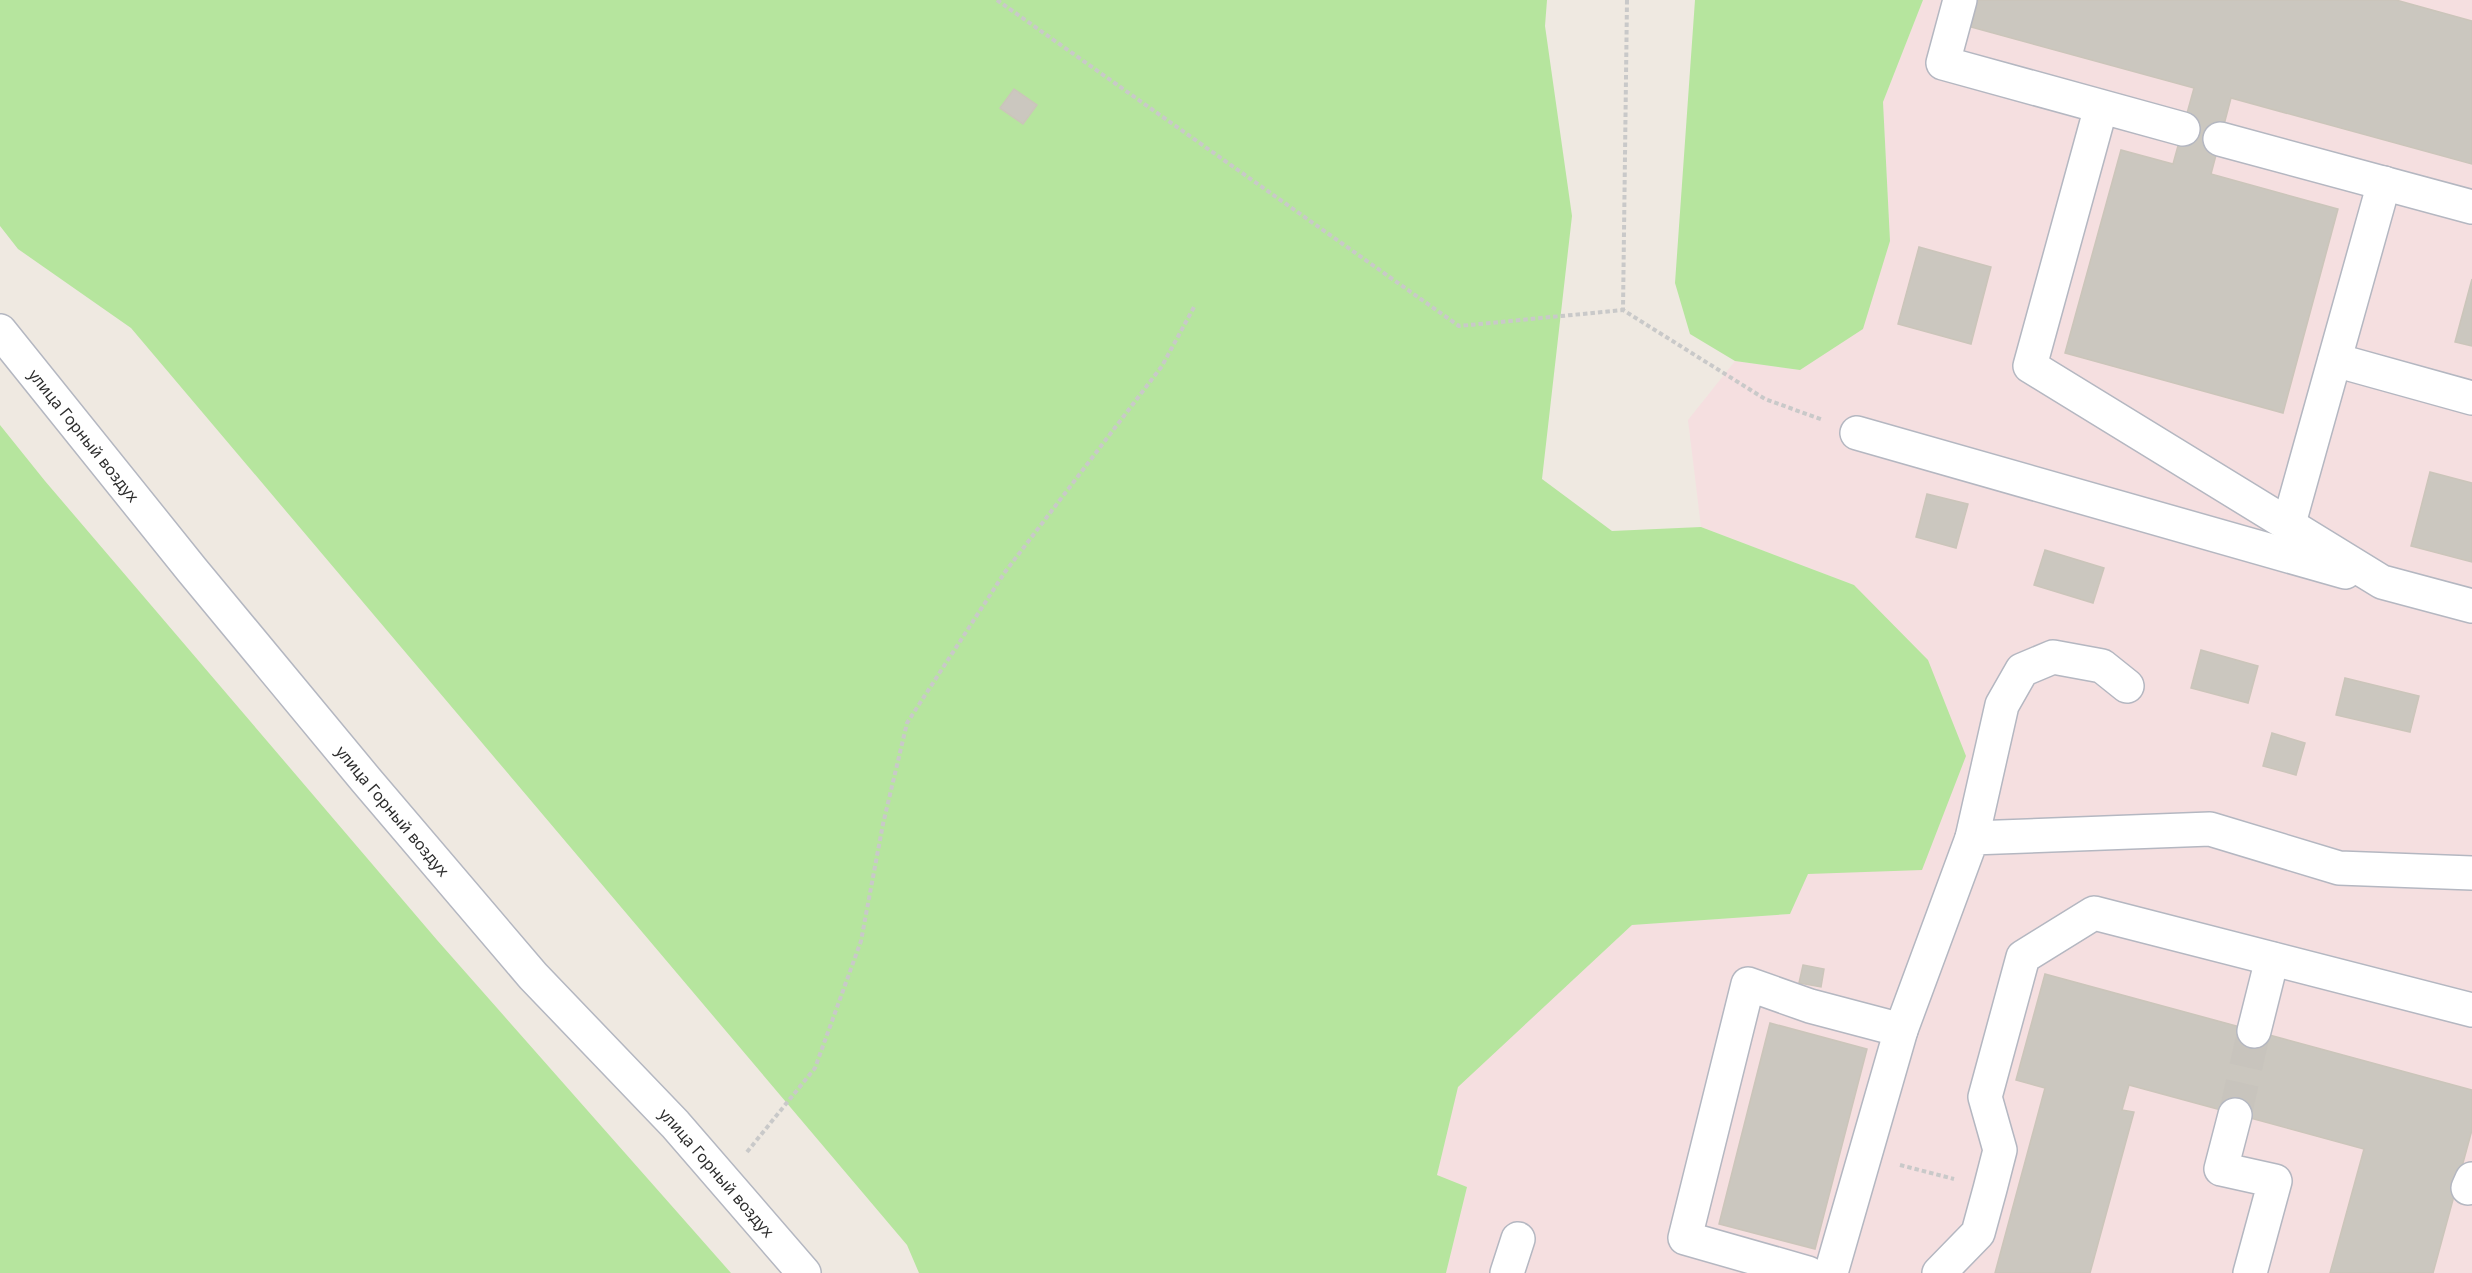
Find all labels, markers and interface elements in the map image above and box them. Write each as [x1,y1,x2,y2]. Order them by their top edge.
street label: улица Горный воздух [24,364,145,507]
street label: улица Горный воздух [331,741,455,881]
street label: улица Горный воздух [654,1103,780,1243]

